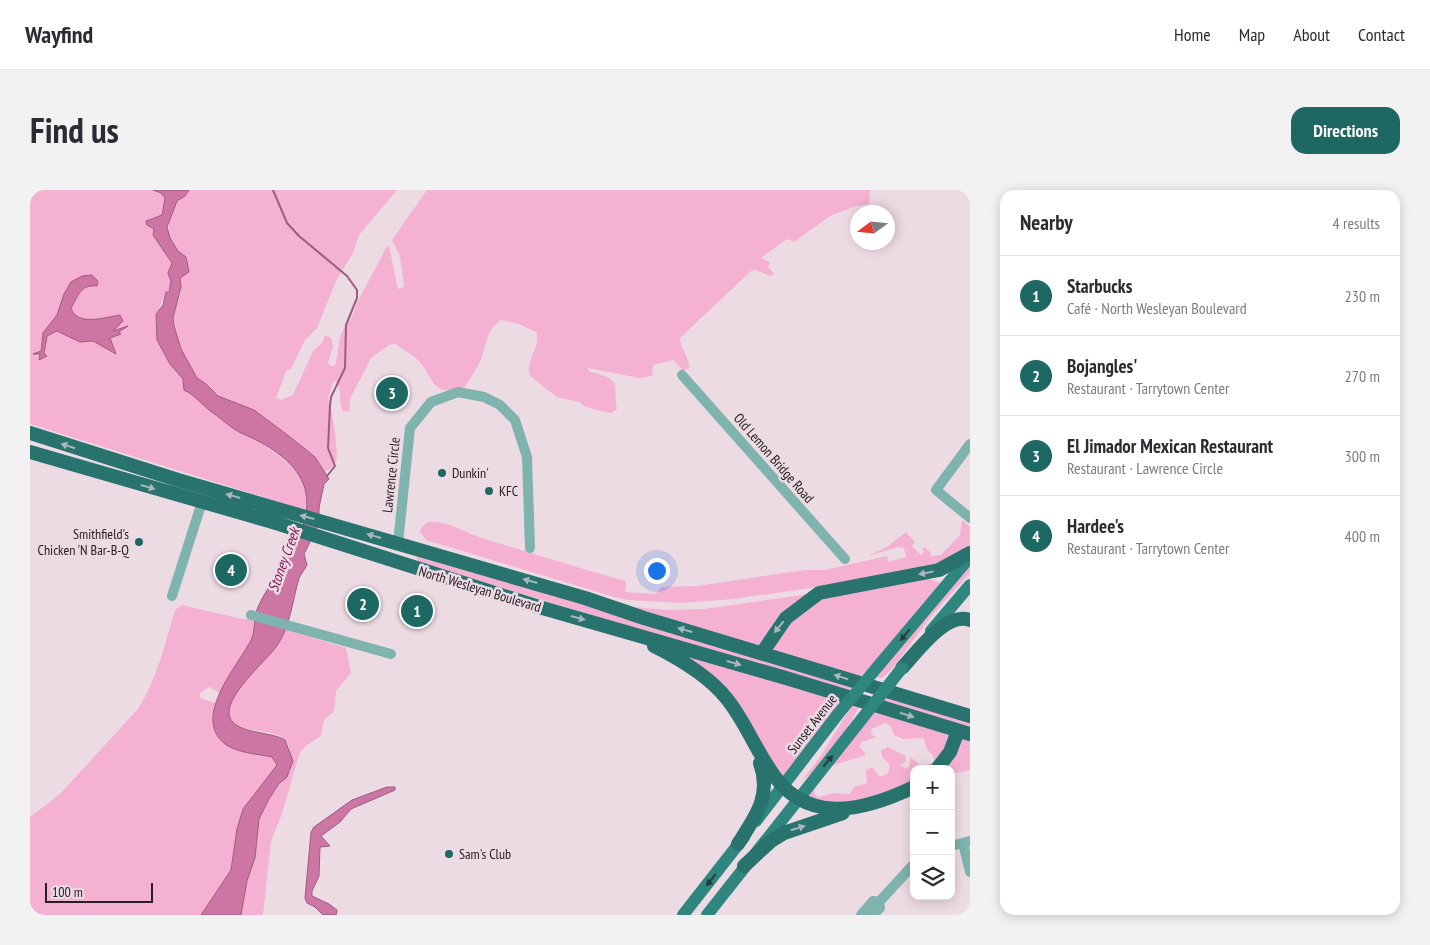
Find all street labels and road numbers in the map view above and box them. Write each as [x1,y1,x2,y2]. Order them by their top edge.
street label: Old Lemon Bridge Road [730,409,818,507]
street label: Lawrence Circle [378,436,404,514]
street label: North Wesleyan Boulevard [417,562,543,616]
street label: Sunset Avenue [783,690,841,757]

